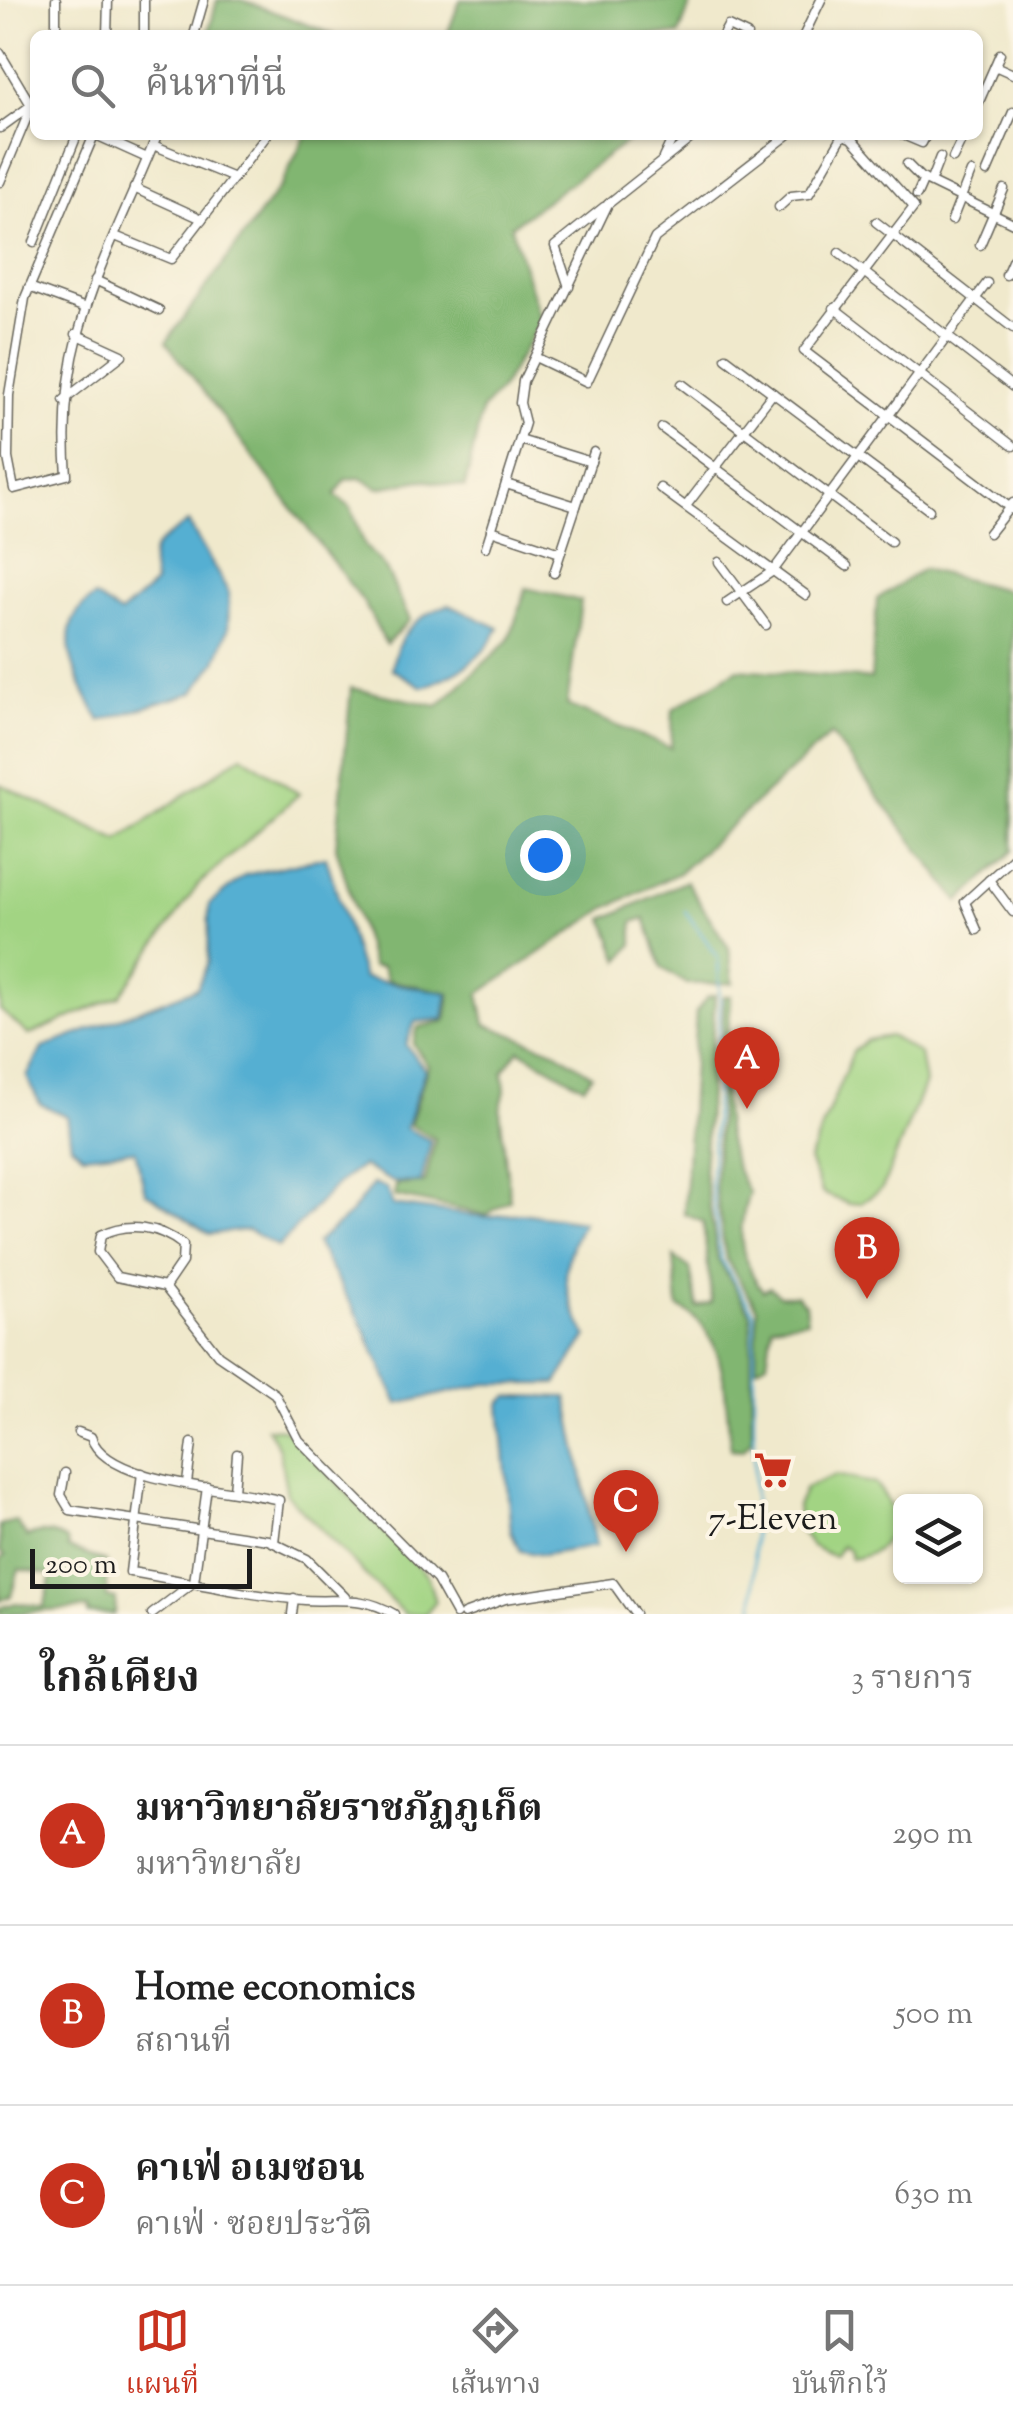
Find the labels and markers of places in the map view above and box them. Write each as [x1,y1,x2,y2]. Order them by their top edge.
pin: A [714,1026,780,1109]
pin: B [834,1216,900,1299]
supermarket icon: 7-Eleven [752,1449,794,1491]
pin: C [594,1470,658,1552]
place label: 7-Eleven [708,1495,838,1546]

